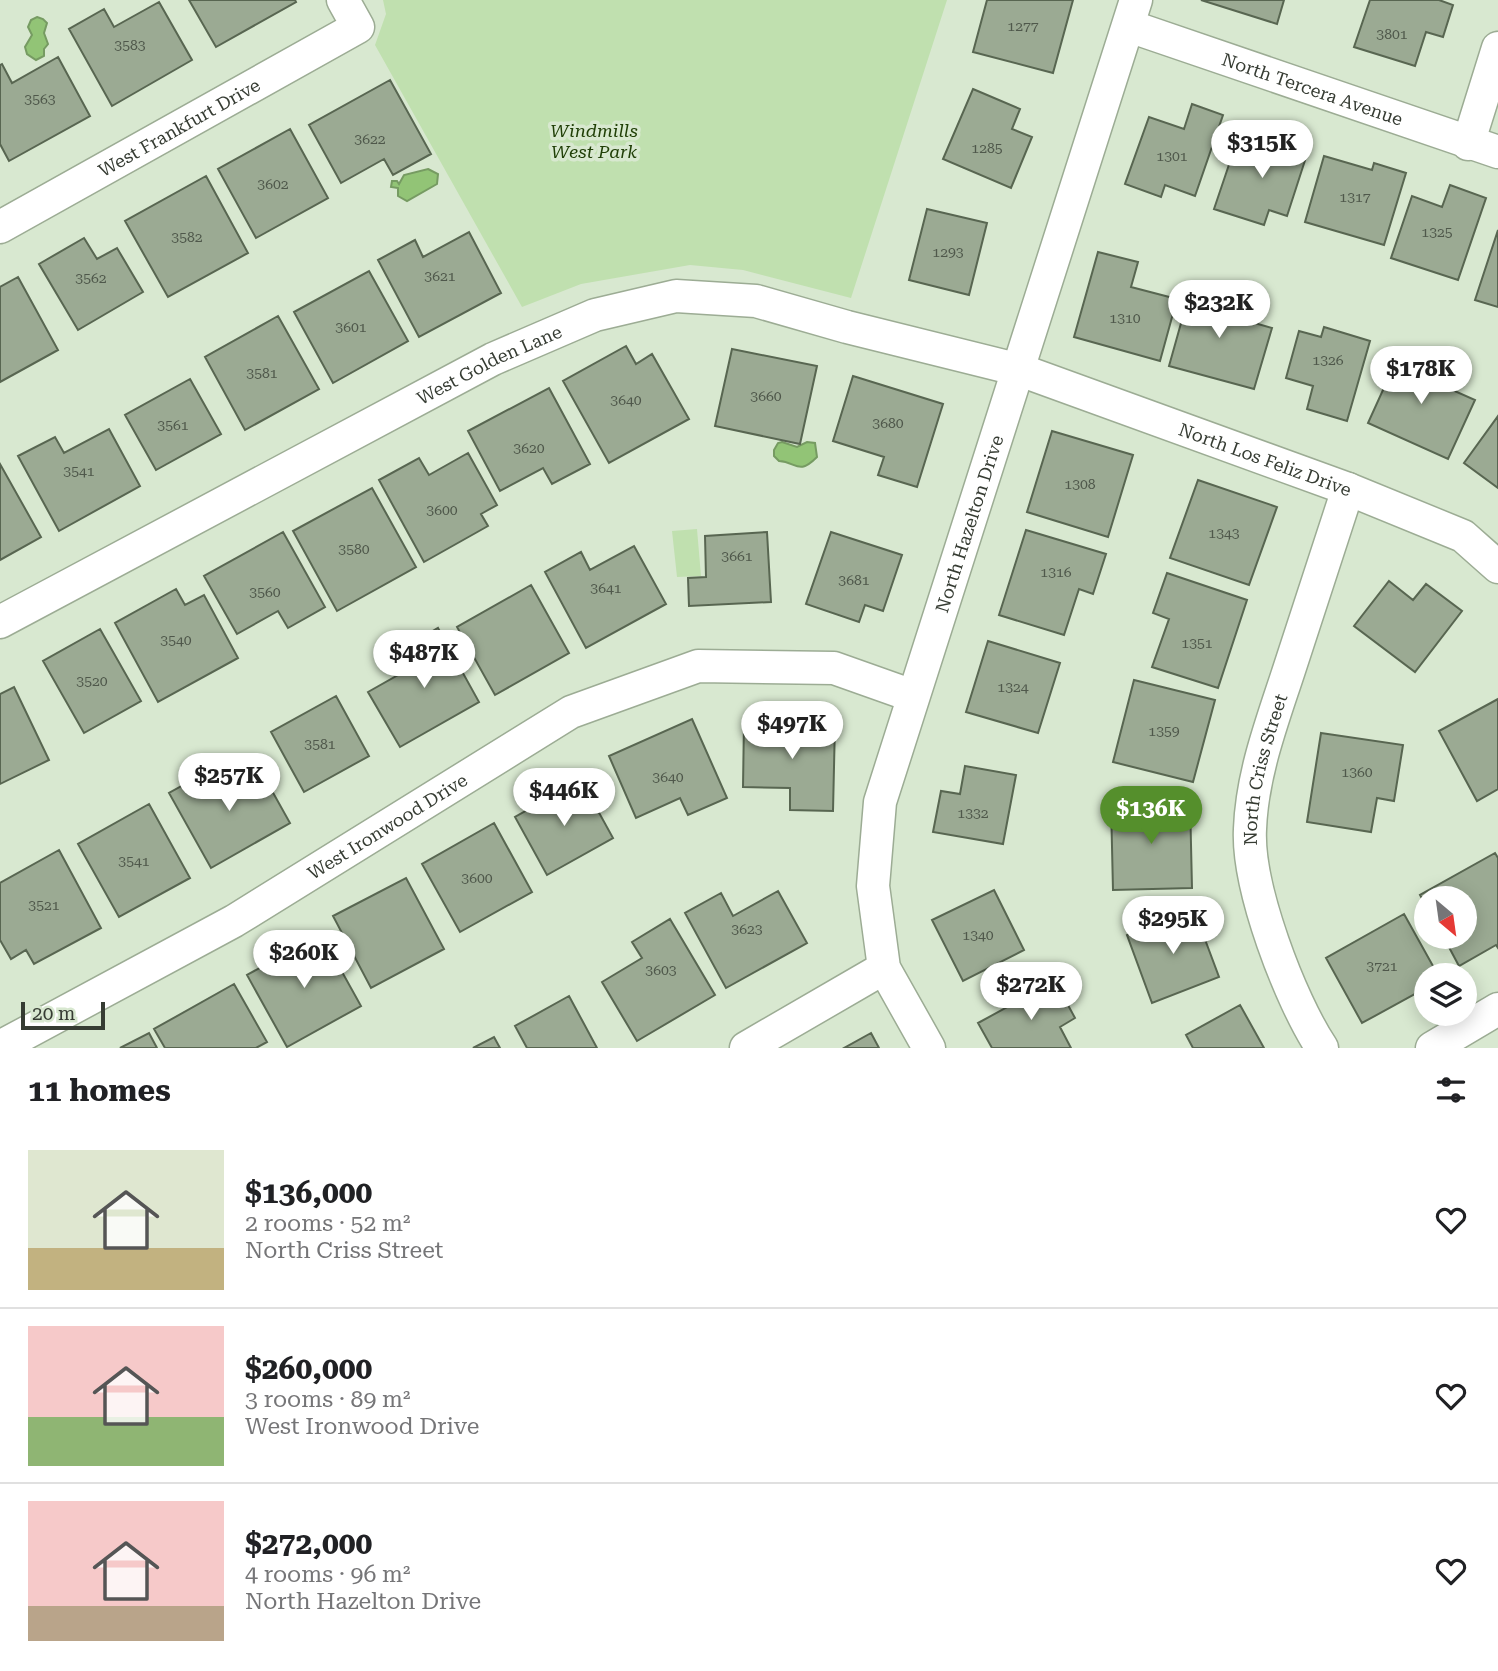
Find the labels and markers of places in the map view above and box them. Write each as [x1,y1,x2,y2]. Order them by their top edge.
pin: $315K [1213,120,1311,180]
pin: $232K [1170,280,1268,340]
pin: $178K [1372,346,1470,406]
pin: $487K [375,630,473,690]
pin: $497K [743,702,841,761]
pin: $257K [180,754,278,813]
pin: $446K [515,768,613,828]
pin: $136K [1102,786,1200,846]
pin: $295K [1124,897,1222,956]
pin: $260K [255,930,353,990]
pin: $272K [982,962,1080,1022]

